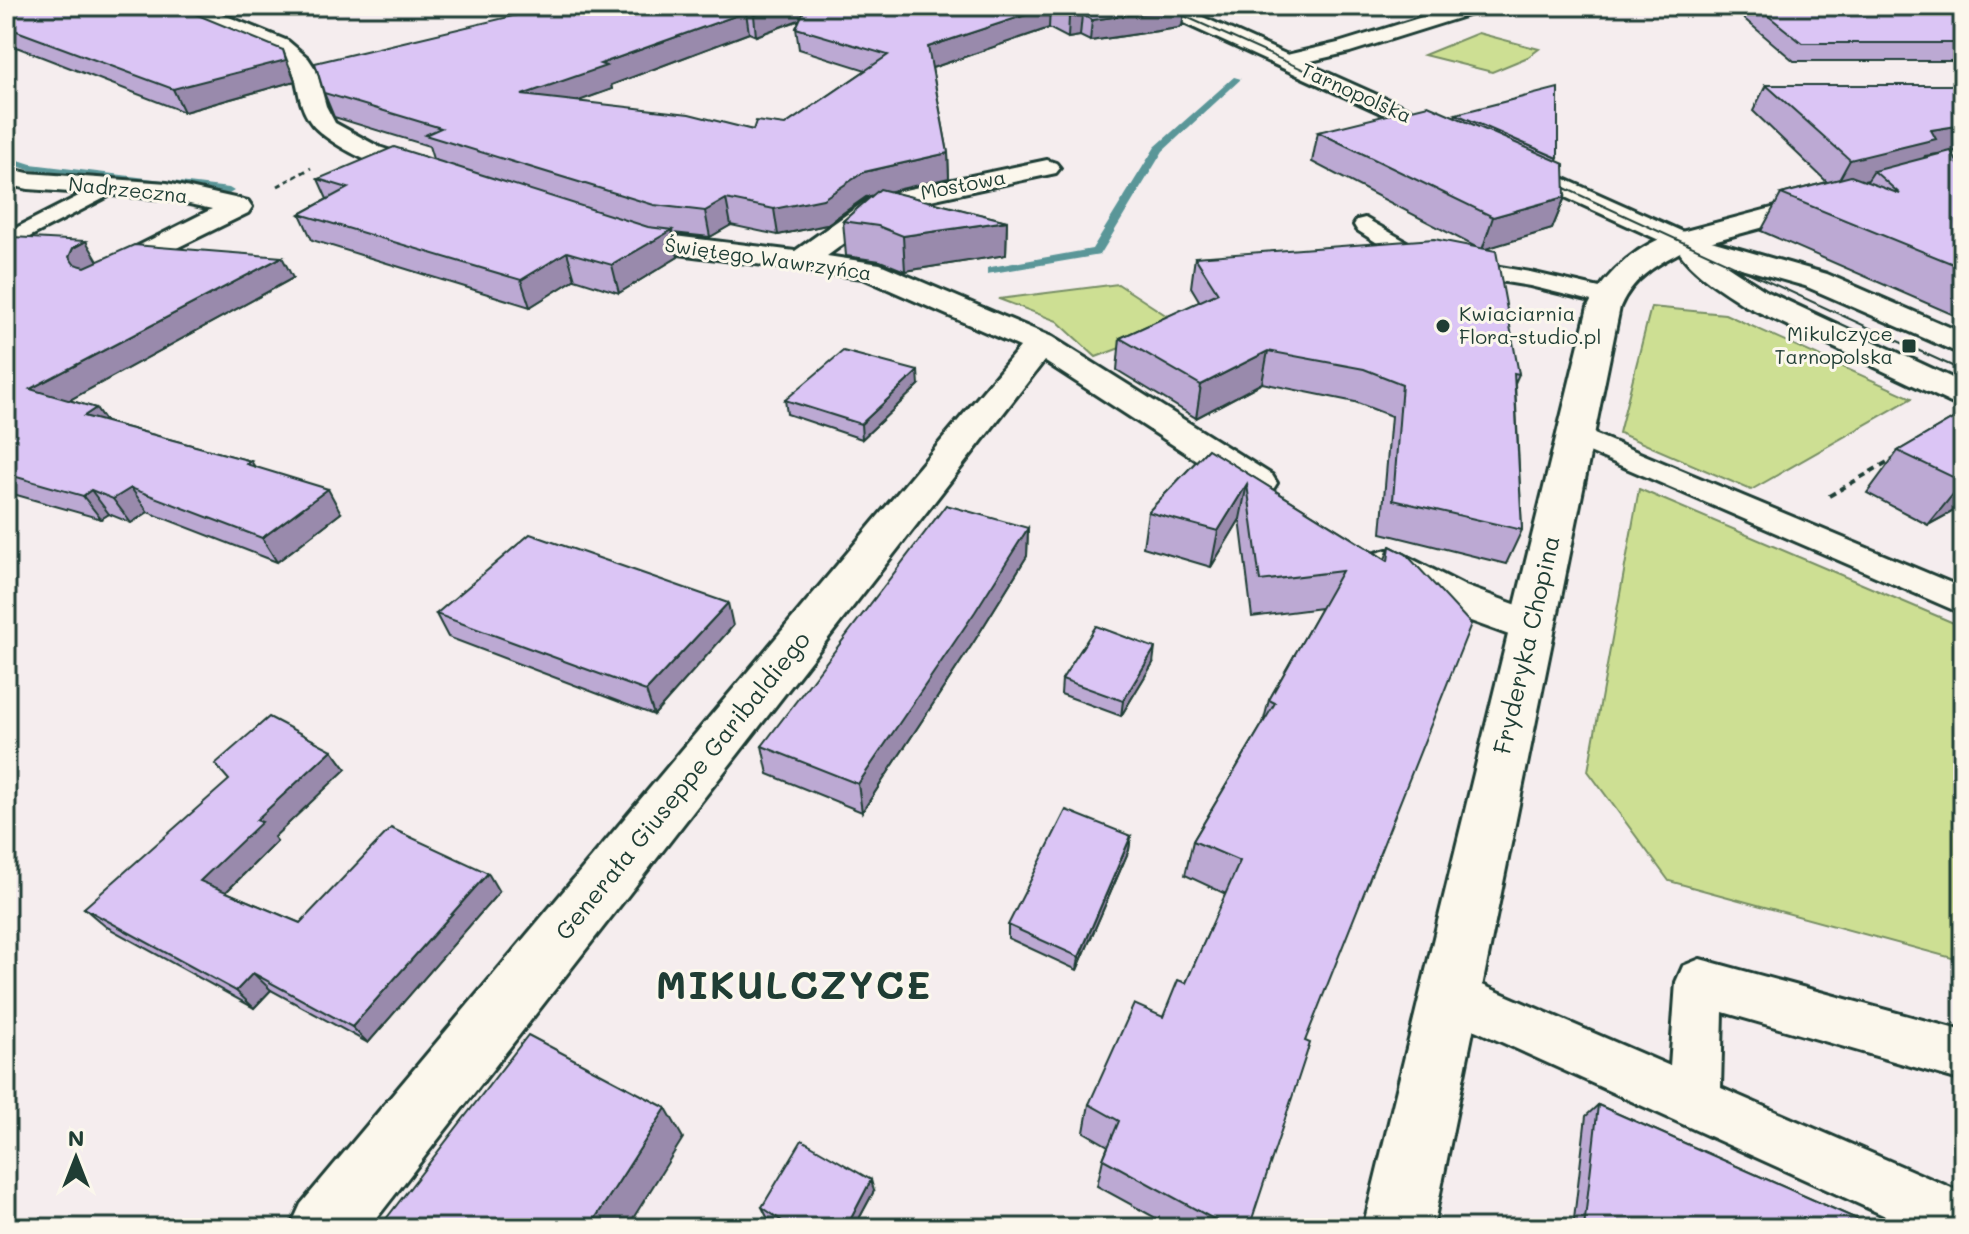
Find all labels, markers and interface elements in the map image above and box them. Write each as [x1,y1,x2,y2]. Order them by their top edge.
street label: Tarnopolska [1297,56,1416,128]
street label: Mostowa [918,163,1008,205]
street label: Nadrzeczna [67,170,189,208]
street label: Świętego Wawrzyńca [663,231,873,285]
place label: Kwiaciarnia Flora-studio.pl [1459,300,1601,349]
marker: Kwiaciarnia Flora-studio.pl [1434,317,1452,335]
place label: Mikulczyce Tarnopolska [1774,320,1893,369]
marker: Mikulczyce Tarnopolska [1900,337,1918,355]
street label: Fryderyka Chopina [1485,532,1566,757]
street label: Generała Giuseppe Garibaldiego [547,624,816,946]
district label: MIKULCZYCE [656,959,932,1009]
north arrow [36,1118,116,1198]
text: N [68,1123,84,1152]

